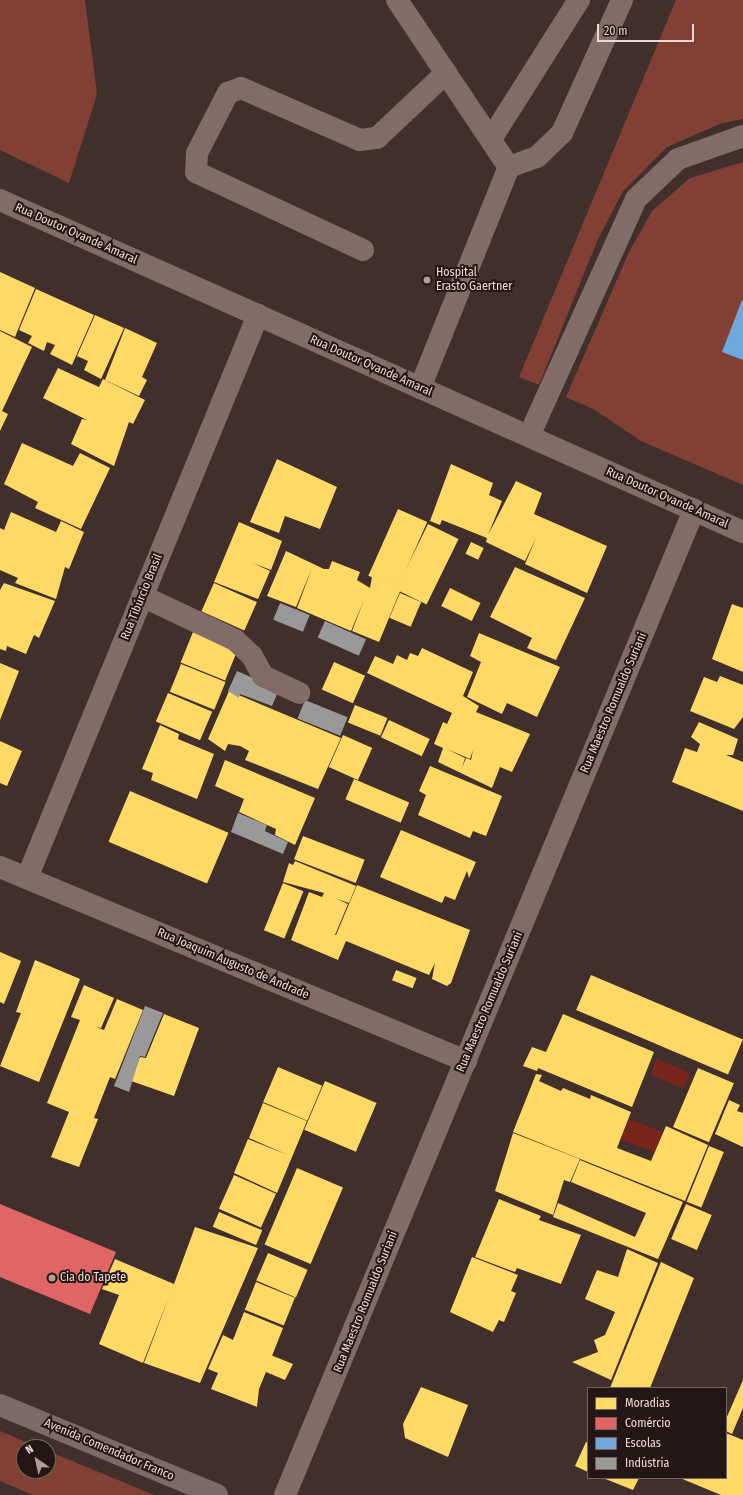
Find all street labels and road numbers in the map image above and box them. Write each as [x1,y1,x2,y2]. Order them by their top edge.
street label: Rua Doutor Ovande Amaral [13,200,139,268]
street label: Rua Doutor Ovande Amaral [308,332,434,400]
street label: Rua Doutor Ovande Amaral [604,464,730,532]
street label: Rua Tibúrcio Brasil [118,552,166,642]
street label: Rua Maestro Romualdo Suriani [578,631,650,775]
street label: Rua Joaquim Augusto de Andrade [155,925,311,1003]
street label: Rua Maestro Romualdo Suriani [454,930,526,1074]
street label: Rua Maestro Romualdo Suriani [331,1229,401,1375]
street label: Avenida Comendador Franco [42,1416,176,1484]

